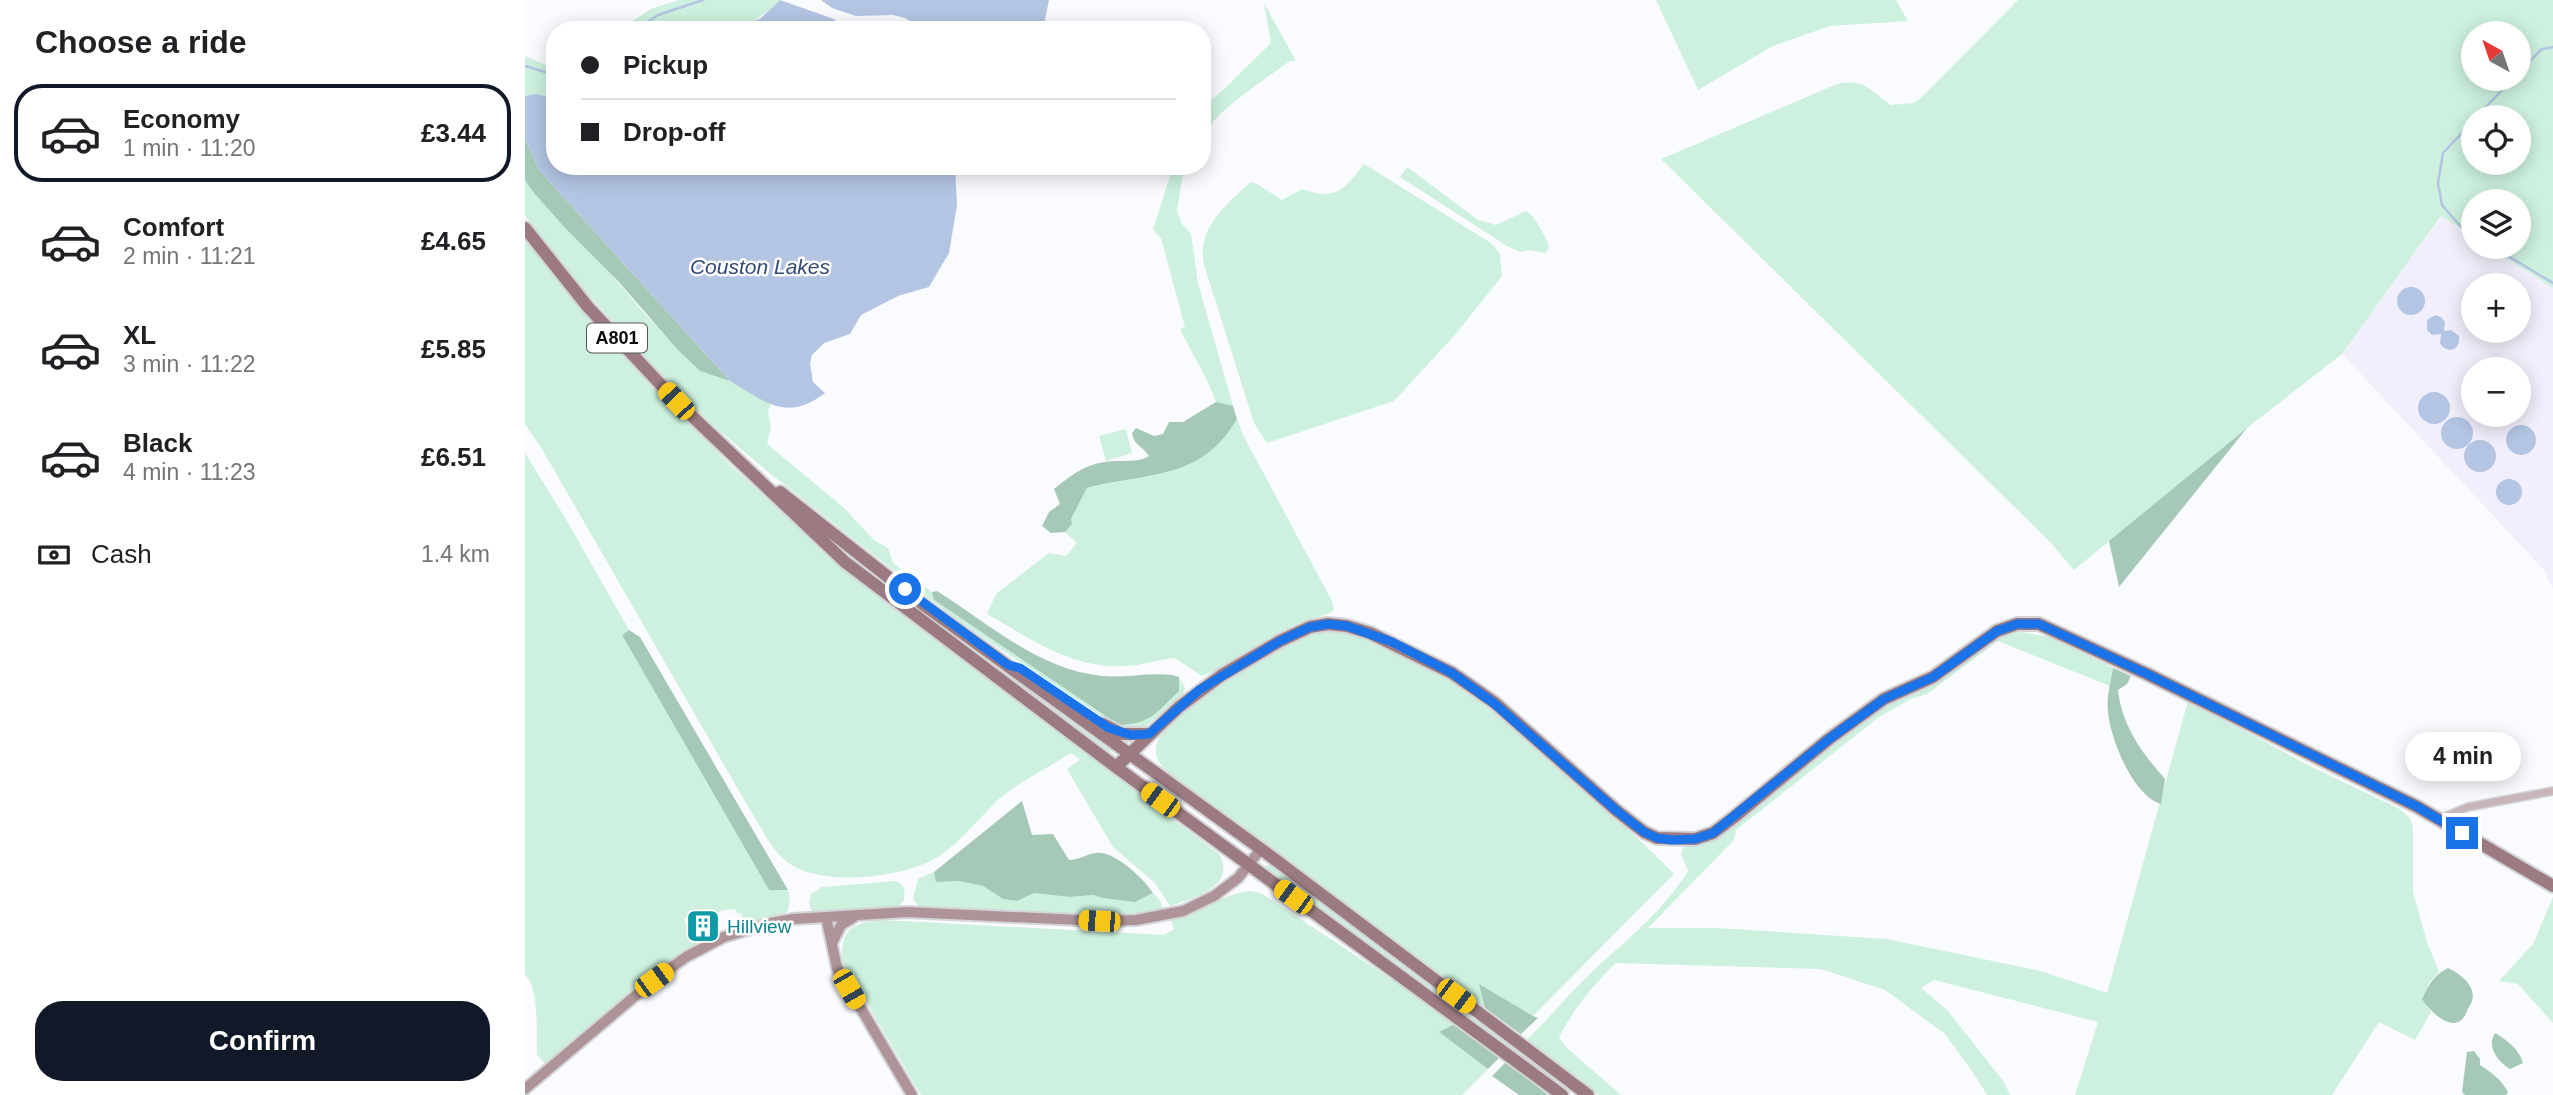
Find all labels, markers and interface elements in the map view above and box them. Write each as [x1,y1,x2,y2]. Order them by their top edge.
north arrow [2461,21,2531,91]
map controls [2461,21,2531,427]
text: Choose a ride [35,24,247,60]
text: Pickup [623,50,708,80]
icon: car [39,102,102,165]
text: Economy [123,104,240,134]
button: locate [2461,105,2531,175]
text: Drop-off [623,117,726,147]
text: £3.44 [421,118,486,148]
text: 1 min · 11:20 [123,135,256,161]
button: layers [2461,189,2531,259]
icon: car [39,210,102,273]
text: Comfort [123,212,224,242]
text: £4.65 [421,226,486,256]
text: 2 min · 11:21 [123,243,256,269]
water label: Couston Lakes [690,255,831,278]
button: + [2461,273,2531,343]
icon: car [39,318,102,381]
text: XL [123,320,156,350]
road number: A801 [587,324,647,352]
text: £5.85 [421,334,486,364]
text: 3 min · 11:22 [123,351,256,377]
button: − [2461,357,2531,427]
car [654,378,699,424]
icon: car [39,426,102,489]
text: Black [123,428,192,458]
text: £6.51 [421,442,486,472]
text: 4 min · 11:23 [123,459,256,485]
icon: cash [35,536,73,574]
text: Cash [91,539,152,569]
text: 1.4 km [421,541,490,567]
route start [889,573,921,605]
callout: 4 min [2404,732,2520,780]
text: 4 min [2433,743,2493,769]
car [1137,779,1184,821]
route end [2446,817,2478,849]
car [1270,876,1317,918]
building icon: Hillview [684,907,722,945]
car [1078,909,1121,933]
place label: Hillview [727,916,792,937]
car [631,959,678,1001]
car [830,966,869,1012]
car [1433,975,1480,1017]
button: Confirm [35,1001,490,1081]

